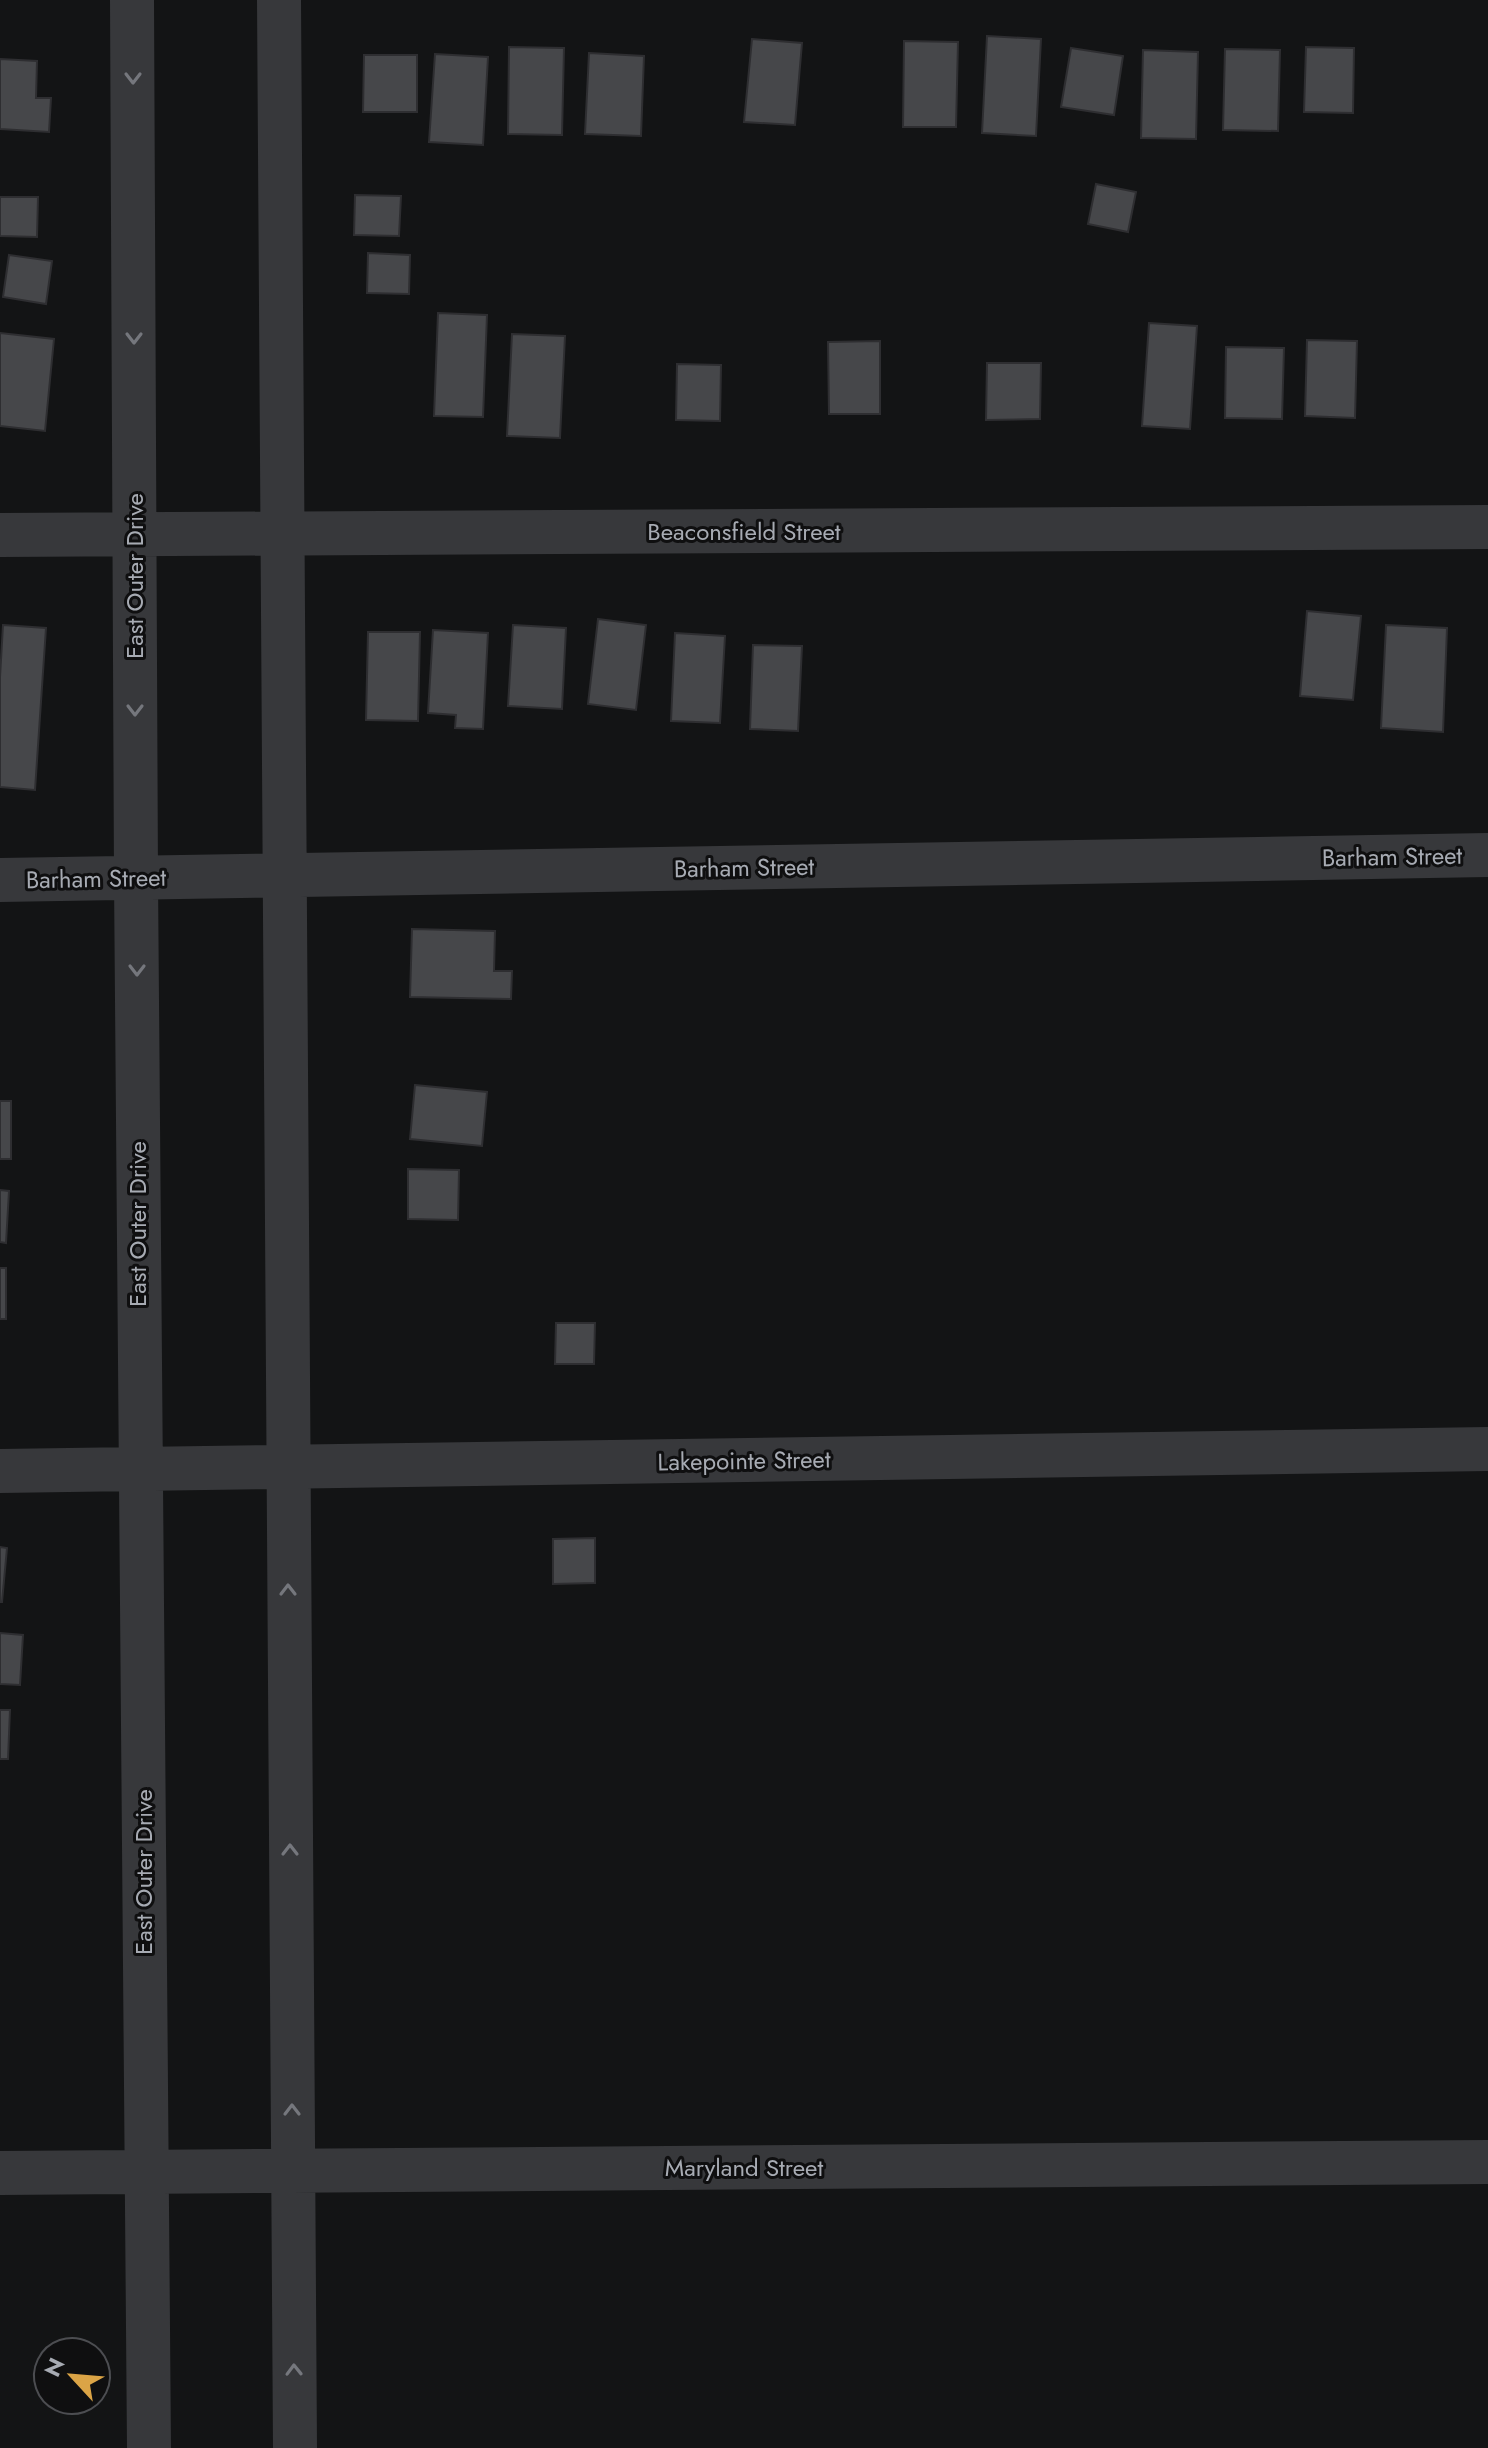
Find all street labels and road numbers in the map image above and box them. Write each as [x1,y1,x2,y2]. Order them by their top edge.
street label: East Outer Drive [117,493,152,659]
street label: Beaconsfield Street [647,514,841,549]
street label: Barham Street [1321,838,1463,875]
street label: Barham Street [673,849,815,886]
street label: Barham Street [25,860,167,897]
street label: East Outer Drive [120,1141,155,1307]
street label: Lakepointe Street [657,1441,831,1480]
street label: East Outer Drive [126,1789,161,1955]
street label: Maryland Street [665,2150,823,2185]

